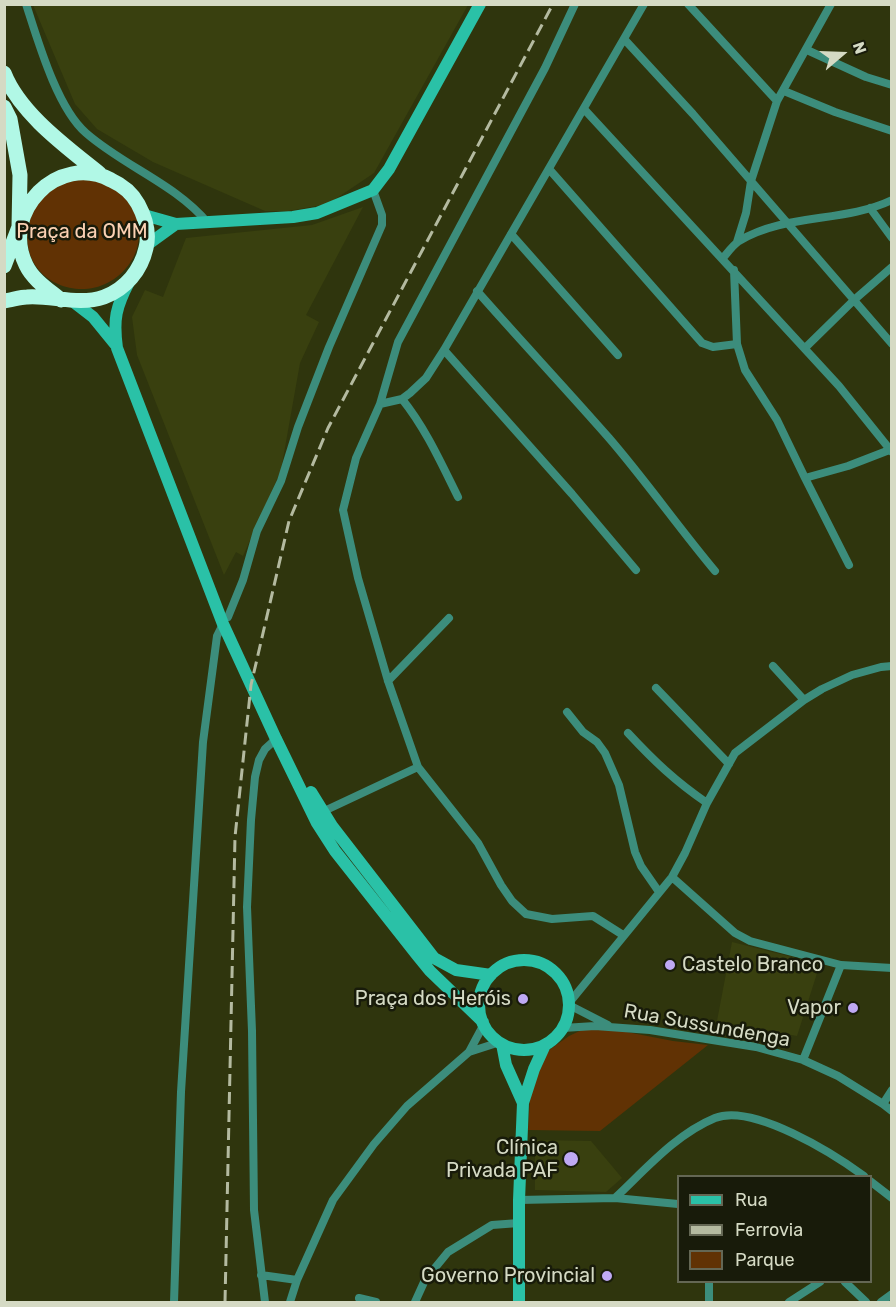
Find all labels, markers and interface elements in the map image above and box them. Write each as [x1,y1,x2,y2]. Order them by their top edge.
north arrow [812,24,872,84]
text: N [849,39,870,57]
park label: Praça da OMM [16,220,148,244]
place label: Castelo Branco [682,953,823,977]
marker: Castelo Branco [663,958,677,972]
place label: Praça dos Heróis [355,987,511,1011]
marker: Praça dos Heróis [516,992,530,1006]
place label: Vapor [787,996,841,1020]
street label: Rua Sussundenga [622,1000,792,1052]
marker: Vapor [846,1001,860,1015]
place label: Clínica Privada PAF [446,1136,558,1183]
marker: Clínica Privada PAF [562,1150,580,1168]
legend [677,1175,872,1283]
text: Rua [735,1189,768,1211]
text: Ferrovia [735,1219,803,1241]
text: Parque [735,1249,795,1271]
place label: Governo Provincial [421,1264,595,1288]
marker: Governo Provincial [600,1269,614,1283]

